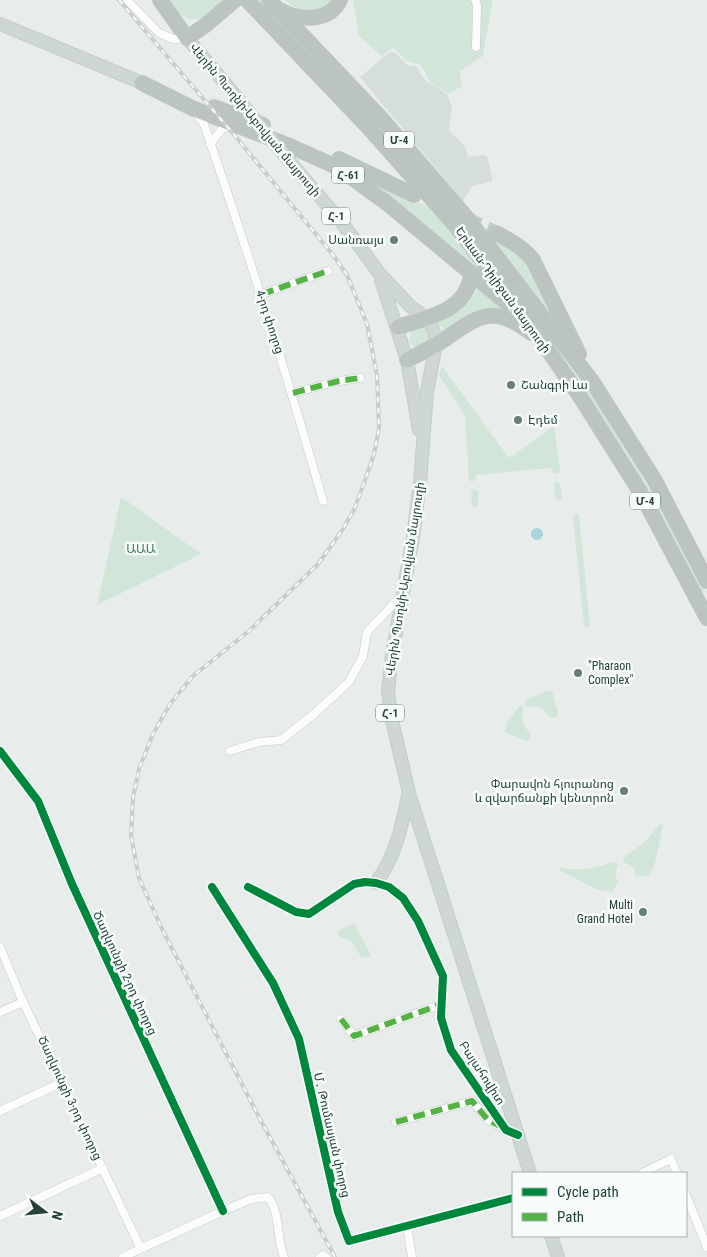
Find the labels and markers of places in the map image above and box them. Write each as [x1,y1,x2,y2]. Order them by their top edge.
place label: Սանռայս [328,233,384,247]
marker: Սանռայս [388,234,400,246]
place label: Շանգրի Լա [521,378,588,392]
marker: Շանգրի Լա [505,379,517,391]
place label: Էդեմ [528,413,558,427]
marker: Էդեմ [512,414,524,426]
place label: "Pharaon Complex" [588,659,633,687]
marker: "Pharaon Complex" [572,667,584,679]
place label: Փարավոն հյուրանոց և զվարճանքի կենտրոն [475,777,614,805]
marker: Փարավոն հյուրանոց և զվարճանքի կենտրոն [618,785,630,797]
place label: Multi Grand Hotel [577,898,633,926]
marker: Multi Grand Hotel [637,906,649,918]

